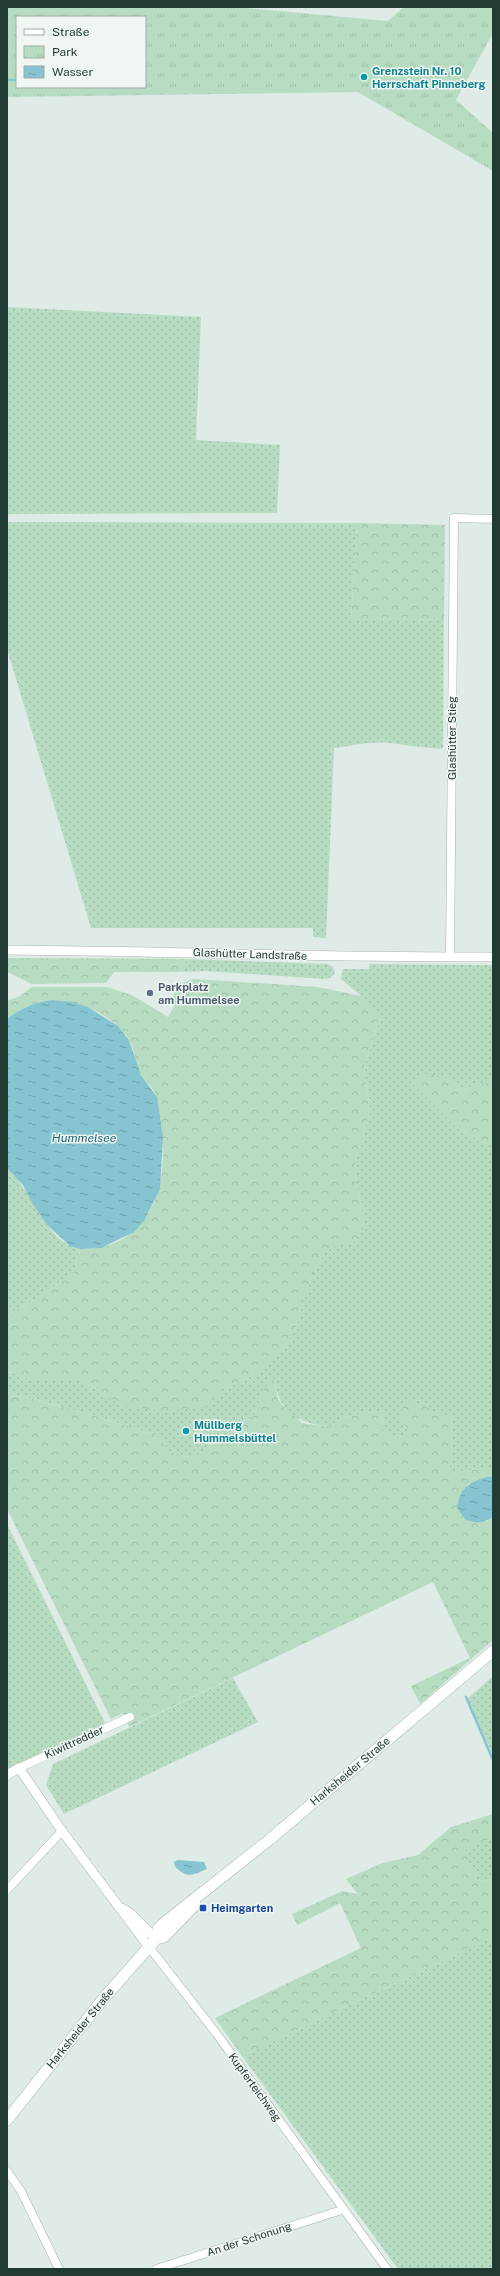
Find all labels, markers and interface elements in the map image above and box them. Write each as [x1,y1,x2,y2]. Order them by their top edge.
legend [16,16,146,88]
text: Straße [52,25,90,39]
text: Park [52,45,78,59]
text: Wasser [52,65,93,79]
place label: Grenzstein Nr. 10 Herrschaft Pinneberg [372,65,485,90]
marker: Grenzstein Nr. 10 Herrschaft Pinneberg [359,72,369,82]
street label: Glashütter Stieg [446,696,458,780]
street label: Glashütter Landstraße [193,946,307,962]
place label: Parkplatz am Hummelsee [158,981,240,1006]
marker: Parkplatz am Hummelsee [145,988,155,998]
water label: Hummelsee [52,1131,117,1145]
place label: Müllberg Hummelsbüttel [194,1419,277,1444]
marker: Müllberg Hummelsbüttel [181,1426,191,1436]
street label: Kiwittredder [43,1723,105,1761]
street label: Harksheider Straße [308,1734,392,1808]
place label: Heimgarten [211,1902,273,1914]
marker: Heimgarten [198,1903,208,1913]
street label: Harksheider Straße [44,1985,116,2071]
street label: Kupferteichweg [226,2051,284,2124]
street label: An der Schonung [205,2220,293,2258]

